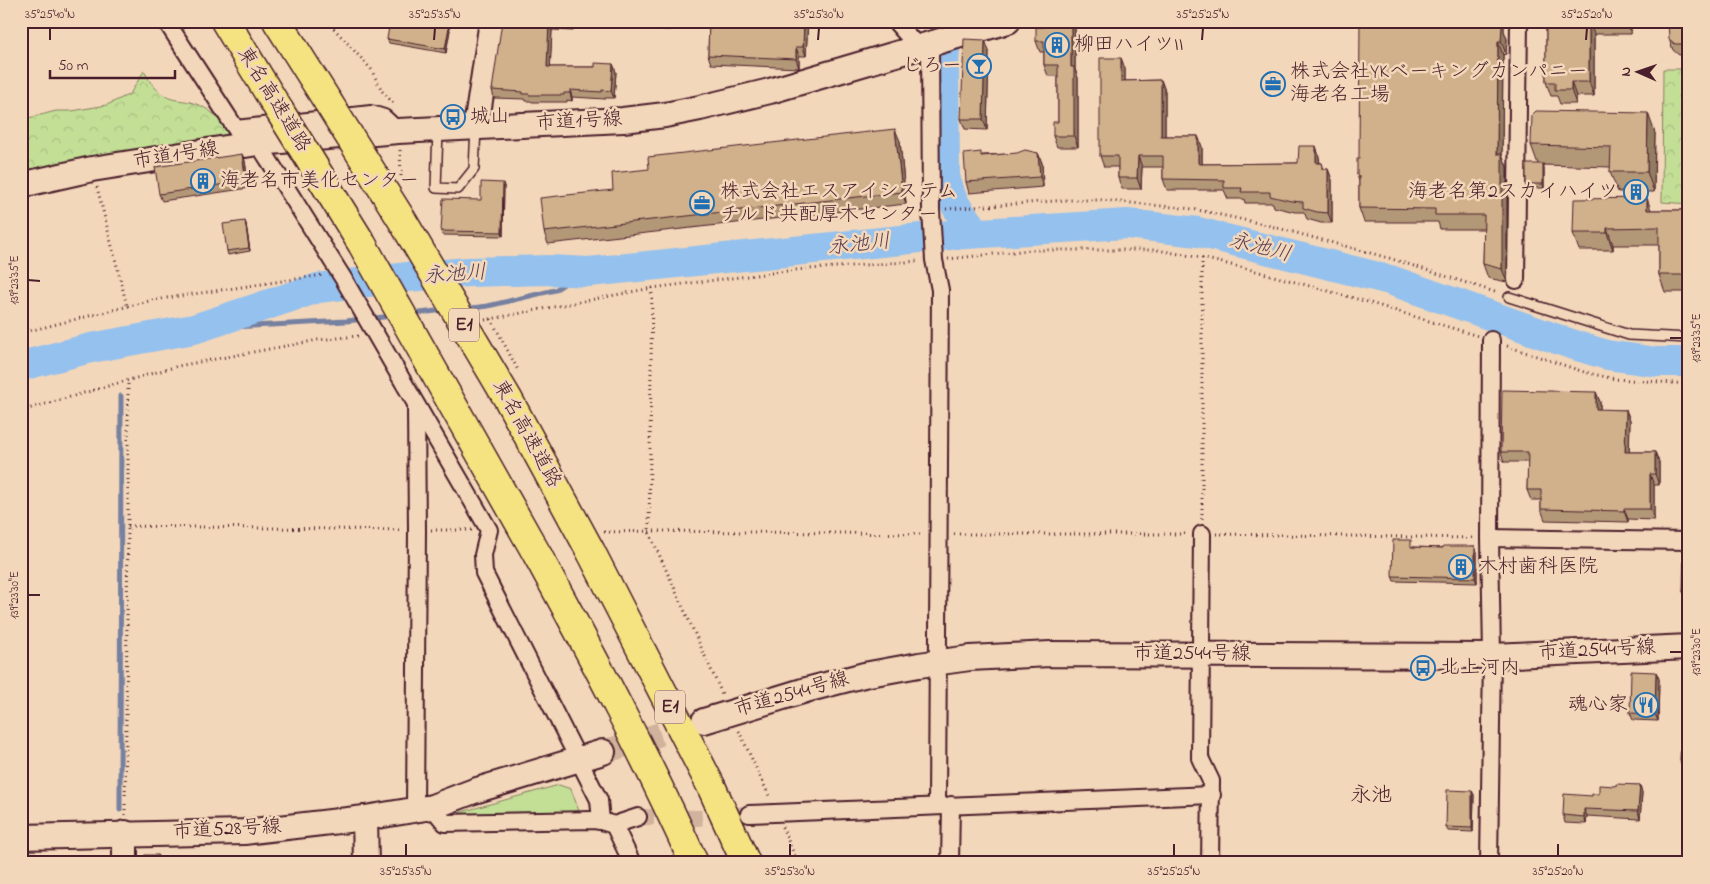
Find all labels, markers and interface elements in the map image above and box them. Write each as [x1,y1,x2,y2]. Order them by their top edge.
text: 35°25'40"N [25,6,75,24]
text: 35°25'35"N [409,6,461,24]
text: 35°25'30"N [794,6,844,24]
text: 35°25'25"N [1177,6,1229,24]
text: 35°25'20"N [1561,6,1613,24]
place label: 柳田ハイツII [1074,31,1183,60]
building icon: 柳田ハイツII [1044,32,1070,58]
street label: 東名高速道路 [229,41,317,159]
scale bar [50,48,175,80]
north arrow [1612,48,1662,98]
place label: じろー [902,52,962,81]
bar icon: じろー [966,53,992,79]
text: 50 m [58,55,89,77]
place label: 株式会社YKベーキングカンパニー 海老名工場 [1290,58,1588,110]
text: N [1616,67,1637,77]
office icon: 株式会社YKベーキングカンパニー 海老名工場 [1260,71,1286,97]
place label: 城山 [470,103,510,132]
bus stop icon: 城山 [440,104,466,130]
street label: 市道1号線 [535,105,623,139]
street label: 市道1号線 [131,135,221,177]
place label: 海老名市美化センター [220,167,419,196]
building icon: 海老名市美化センター [190,168,216,194]
place label: 株式会社エスアイシステム チルド共配厚木センター [720,178,958,230]
place label: 海老名第2スカイハイツ [1408,178,1618,207]
building icon: 海老名第2スカイハイツ [1623,179,1649,205]
office icon: 株式会社エスアイシステム チルド共配厚木センター [689,190,715,216]
water label: 永池川 [1226,226,1294,270]
water label: 永池川 [826,227,892,263]
text: 139°23'35"E [6,255,24,305]
water label: 永池川 [423,258,487,292]
road number: E1 [449,308,479,342]
text: 139°23'35"E [1688,313,1706,363]
street label: 東名高速道路 [484,374,568,494]
place label: 木村歯科医院 [1478,553,1598,582]
building icon: 木村歯科医院 [1448,554,1474,580]
text: 139°23'30"E [6,571,24,619]
text: 139°23'30"E [1688,628,1706,676]
street label: 市道2544号線 [1537,633,1657,669]
street label: 市道2544号線 [1133,640,1251,669]
place label: 北上河内 [1440,654,1520,683]
bus stop icon: 北上河内 [1410,655,1436,681]
street label: 市道2544号線 [731,665,853,725]
road number: E1 [655,690,685,724]
place label: 魂心家 [1568,691,1628,720]
restaurant icon: 魂心家 [1633,692,1659,718]
district label: 永池 [1350,781,1392,811]
street label: 市道528号線 [172,813,282,847]
text: 35°25'35"N [380,863,432,881]
text: 35°25'30"N [765,863,815,881]
text: 35°25'25"N [1148,863,1200,881]
text: 35°25'20"N [1532,863,1584,881]

